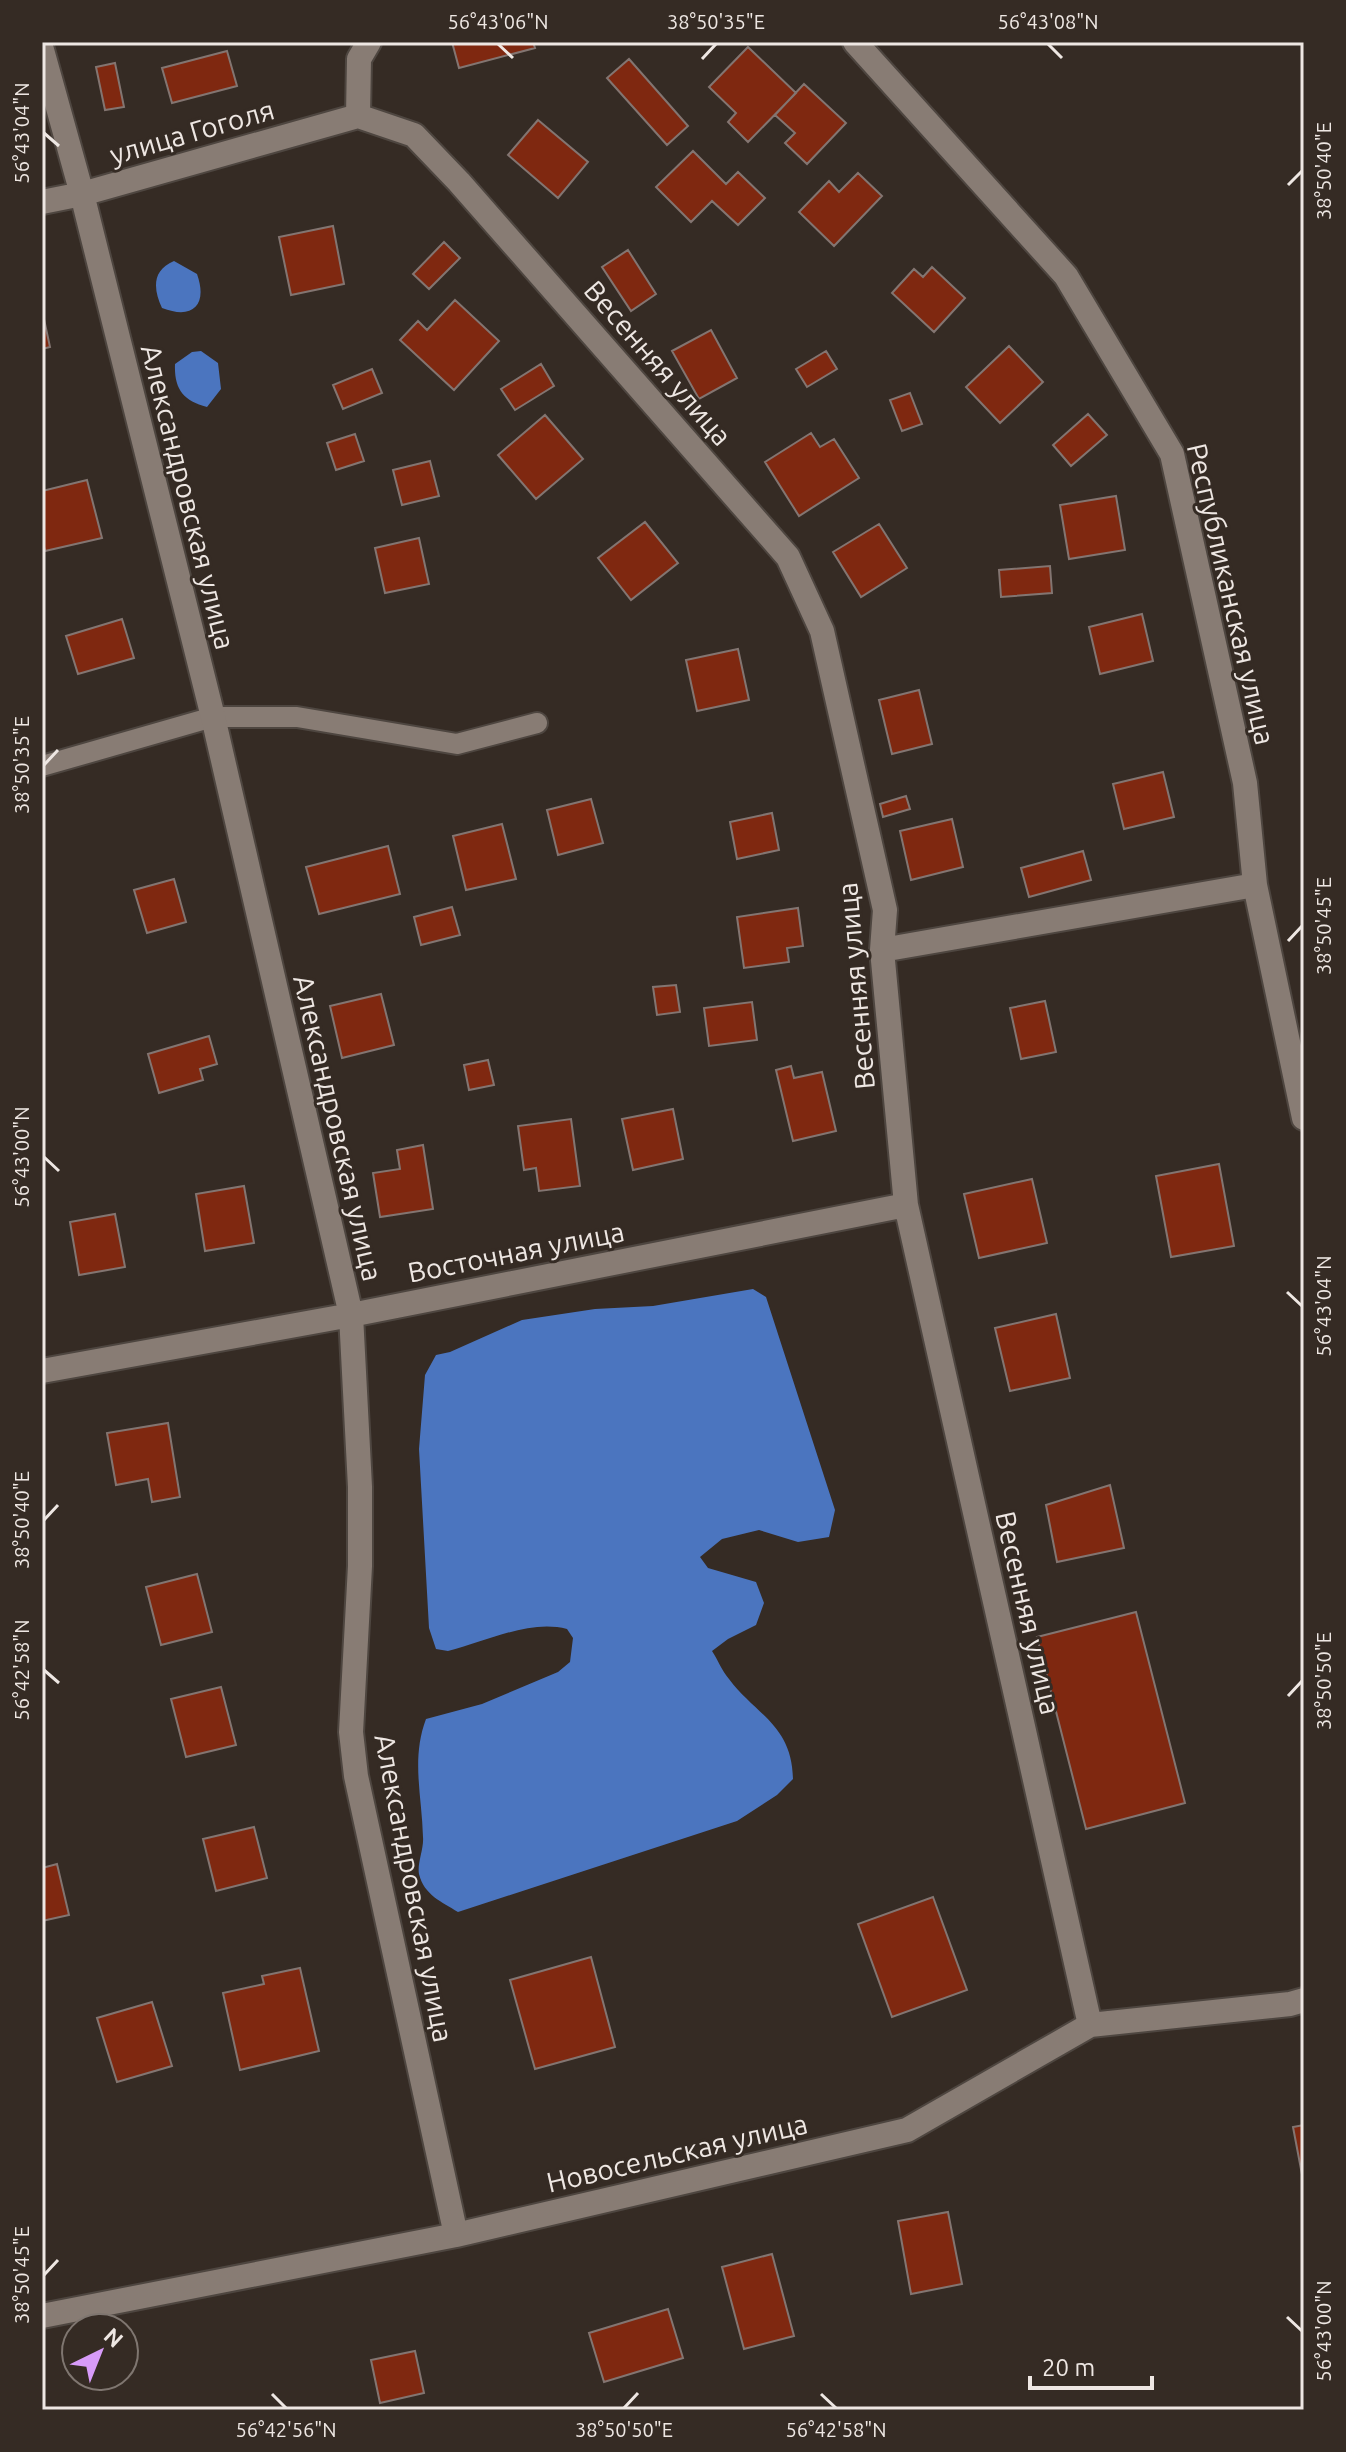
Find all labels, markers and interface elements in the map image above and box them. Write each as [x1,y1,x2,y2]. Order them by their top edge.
text: 56°43'06"N [447,10,549,33]
text: 38°50'35"E [667,10,765,33]
text: 56°43'08"N [997,10,1099,33]
text: 56°43'04"N [10,82,33,184]
street label: улица Гоголя [106,93,278,170]
text: 38°50'40"E [1312,122,1335,220]
street label: Весенняя улица [579,274,738,451]
street label: Александровская улица [136,341,241,652]
street label: Республиканская улица [1182,440,1281,748]
text: 38°50'35"E [10,716,33,814]
text: 38°50'45"E [1312,877,1335,975]
street label: Весенняя улица [831,881,880,1091]
street label: Александровская улица [288,972,389,1284]
text: 56°43'00"N [10,1106,33,1208]
street label: Восточная улица [405,1215,627,1288]
text: 56°43'04"N [1312,1255,1335,1357]
text: 38°50'40"E [10,1471,33,1569]
street label: Весенняя улица [990,1508,1067,1718]
text: 56°42'58"N [10,1619,33,1721]
text: 38°50'50"E [1312,1632,1335,1730]
street label: Александровская улица [369,1731,460,2044]
street label: Новосельская улица [543,2107,810,2198]
text: 38°50'45"E [10,2226,33,2324]
text: 56°43'00"N [1312,2280,1335,2382]
north arrow [60,2312,140,2392]
text: N [99,2322,129,2352]
scale bar [1030,2340,1152,2390]
text: 20 m [1042,2354,1095,2381]
text: 56°42'56"N [235,2418,337,2441]
text: 38°50'50"E [575,2418,673,2441]
text: 56°42'58"N [785,2418,887,2441]

